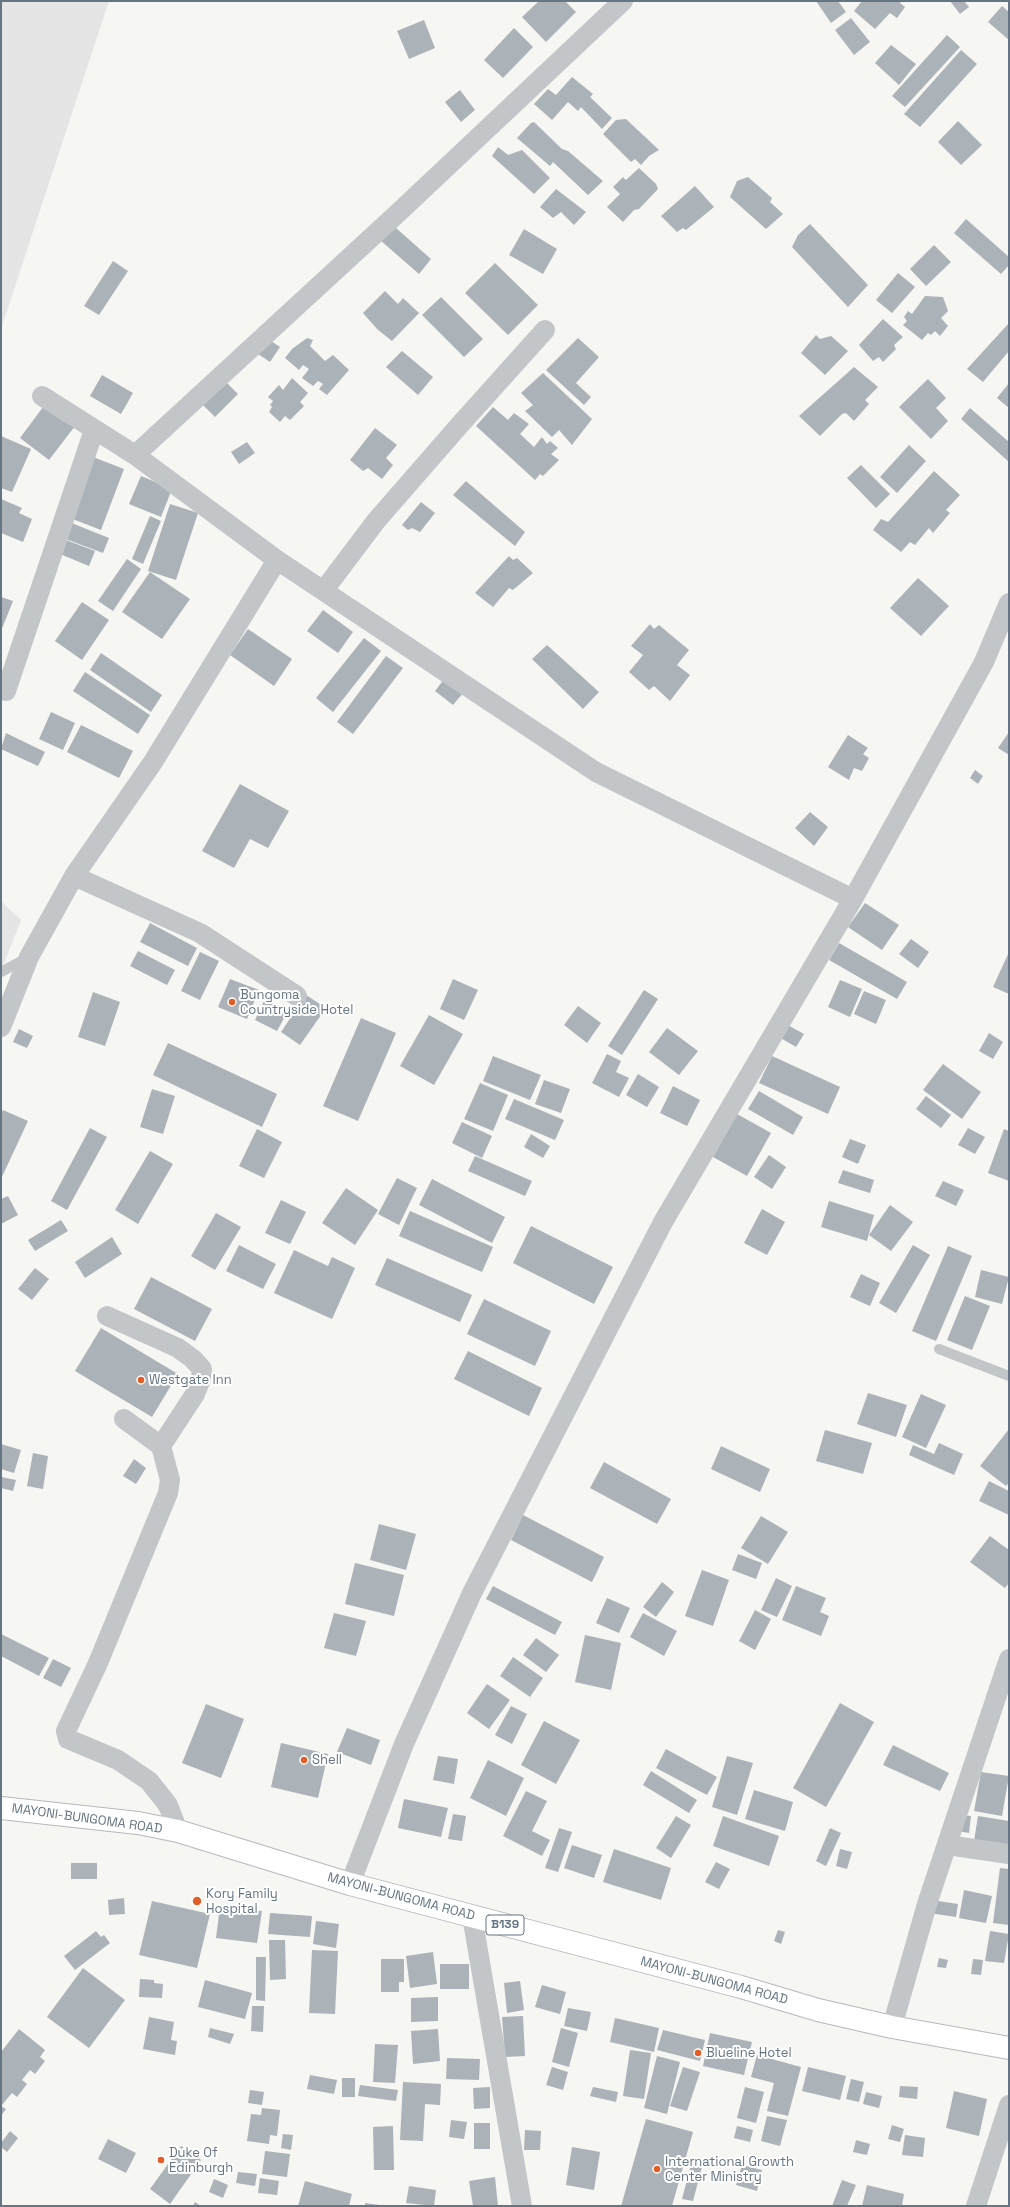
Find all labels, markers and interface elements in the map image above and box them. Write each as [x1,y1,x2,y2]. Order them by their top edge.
place label: Bungoma Countryside Hotel [240,987,353,1018]
marker: Bungoma Countryside Hotel [227,997,237,1007]
place label: Westgate Inn [149,1372,232,1388]
marker: Westgate Inn [136,1375,146,1385]
place label: Shell [312,1752,342,1768]
marker: Shell [299,1755,309,1765]
street label: MAYONI-BUNGOMA ROAD [11,1801,163,1837]
street label: MAYONI-BUNGOMA ROAD [326,1870,476,1924]
place label: Kory Family Hospital [206,1886,278,1917]
marker: Kory Family Hospital [191,1895,203,1907]
road number: B139 [486,1915,524,1935]
street label: MAYONI-BUNGOMA ROAD [639,1954,789,2008]
place label: Blueline Hotel [706,2045,792,2061]
marker: Blueline Hotel [693,2048,703,2058]
place label: Duke Of Edinburgh [169,2145,233,2176]
place label: International Growth Center Ministry [665,2154,794,2185]
marker: Duke Of Edinburgh [156,2155,166,2165]
marker: International Growth Center Ministry [652,2164,662,2174]

